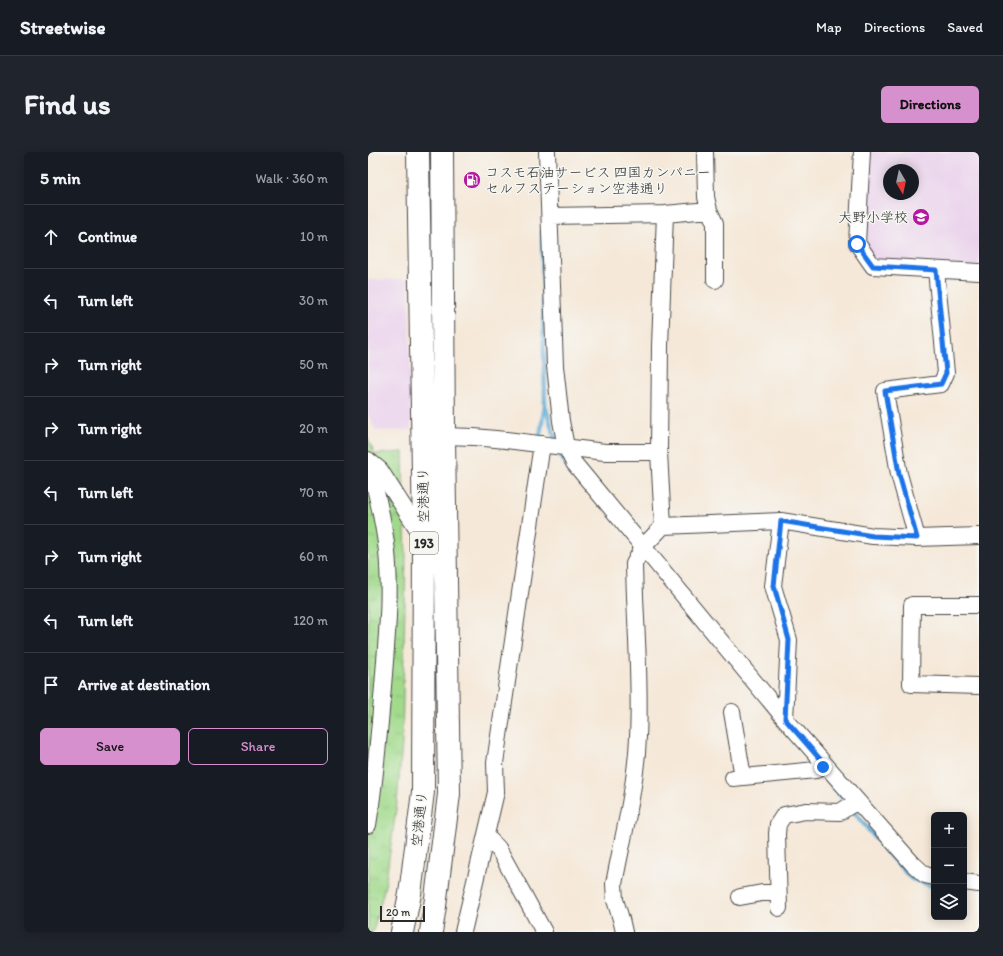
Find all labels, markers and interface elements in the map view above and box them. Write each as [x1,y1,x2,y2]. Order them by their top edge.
text: Streetwise [20,16,106,39]
text: Map [816,19,842,36]
text: Directions [864,19,925,36]
text: Saved [947,19,983,36]
button: Directions [881,86,979,123]
text: Find us [24,87,111,121]
place label: コスモ石油サービス 四国カンパニー セルフステーション空港通り [485,164,711,197]
north arrow [883,164,919,200]
text: 5 min [40,168,80,188]
fuel station icon: コスモ石油サービス 四国カンパニー セルフステーション空港通り [462,170,482,190]
text: Walk · 360 m [255,171,328,186]
school or university icon: 大野小学校 [911,207,931,227]
place label: 大野小学校 [838,209,908,226]
icon: ahead [40,226,62,248]
text: Continue [78,228,137,246]
text: 10 m [300,229,328,244]
route start [848,235,866,253]
icon: left [40,290,62,312]
text: Turn left [78,292,133,310]
text: 30 m [299,293,328,308]
icon: right [40,354,62,376]
text: Turn right [78,356,142,374]
text: 50 m [299,357,328,372]
icon: right [40,418,62,440]
text: Turn right [78,420,142,438]
text: 20 m [299,421,328,436]
street label: 空港通り [415,467,432,523]
icon: left [40,482,62,504]
text: Turn left [78,484,133,502]
text: 70 m [300,485,328,500]
road number: 193 [410,532,438,554]
icon: right [40,546,62,568]
text: Turn right [78,548,142,566]
text: 60 m [299,549,328,564]
icon: left [40,610,62,632]
text: Turn left [78,612,133,630]
text: 120 m [293,613,328,628]
icon: arrive [40,674,62,696]
text: Arrive at destination [78,676,210,694]
button: Save [40,728,180,765]
button: Share [188,728,328,765]
route end [814,758,832,776]
street label: 空港通り [408,790,431,848]
map controls [931,812,967,920]
button: + [931,812,967,848]
button: − [931,848,967,884]
button: layers [931,884,967,920]
scale bar [380,904,425,923]
text: 20 m [386,906,410,919]

